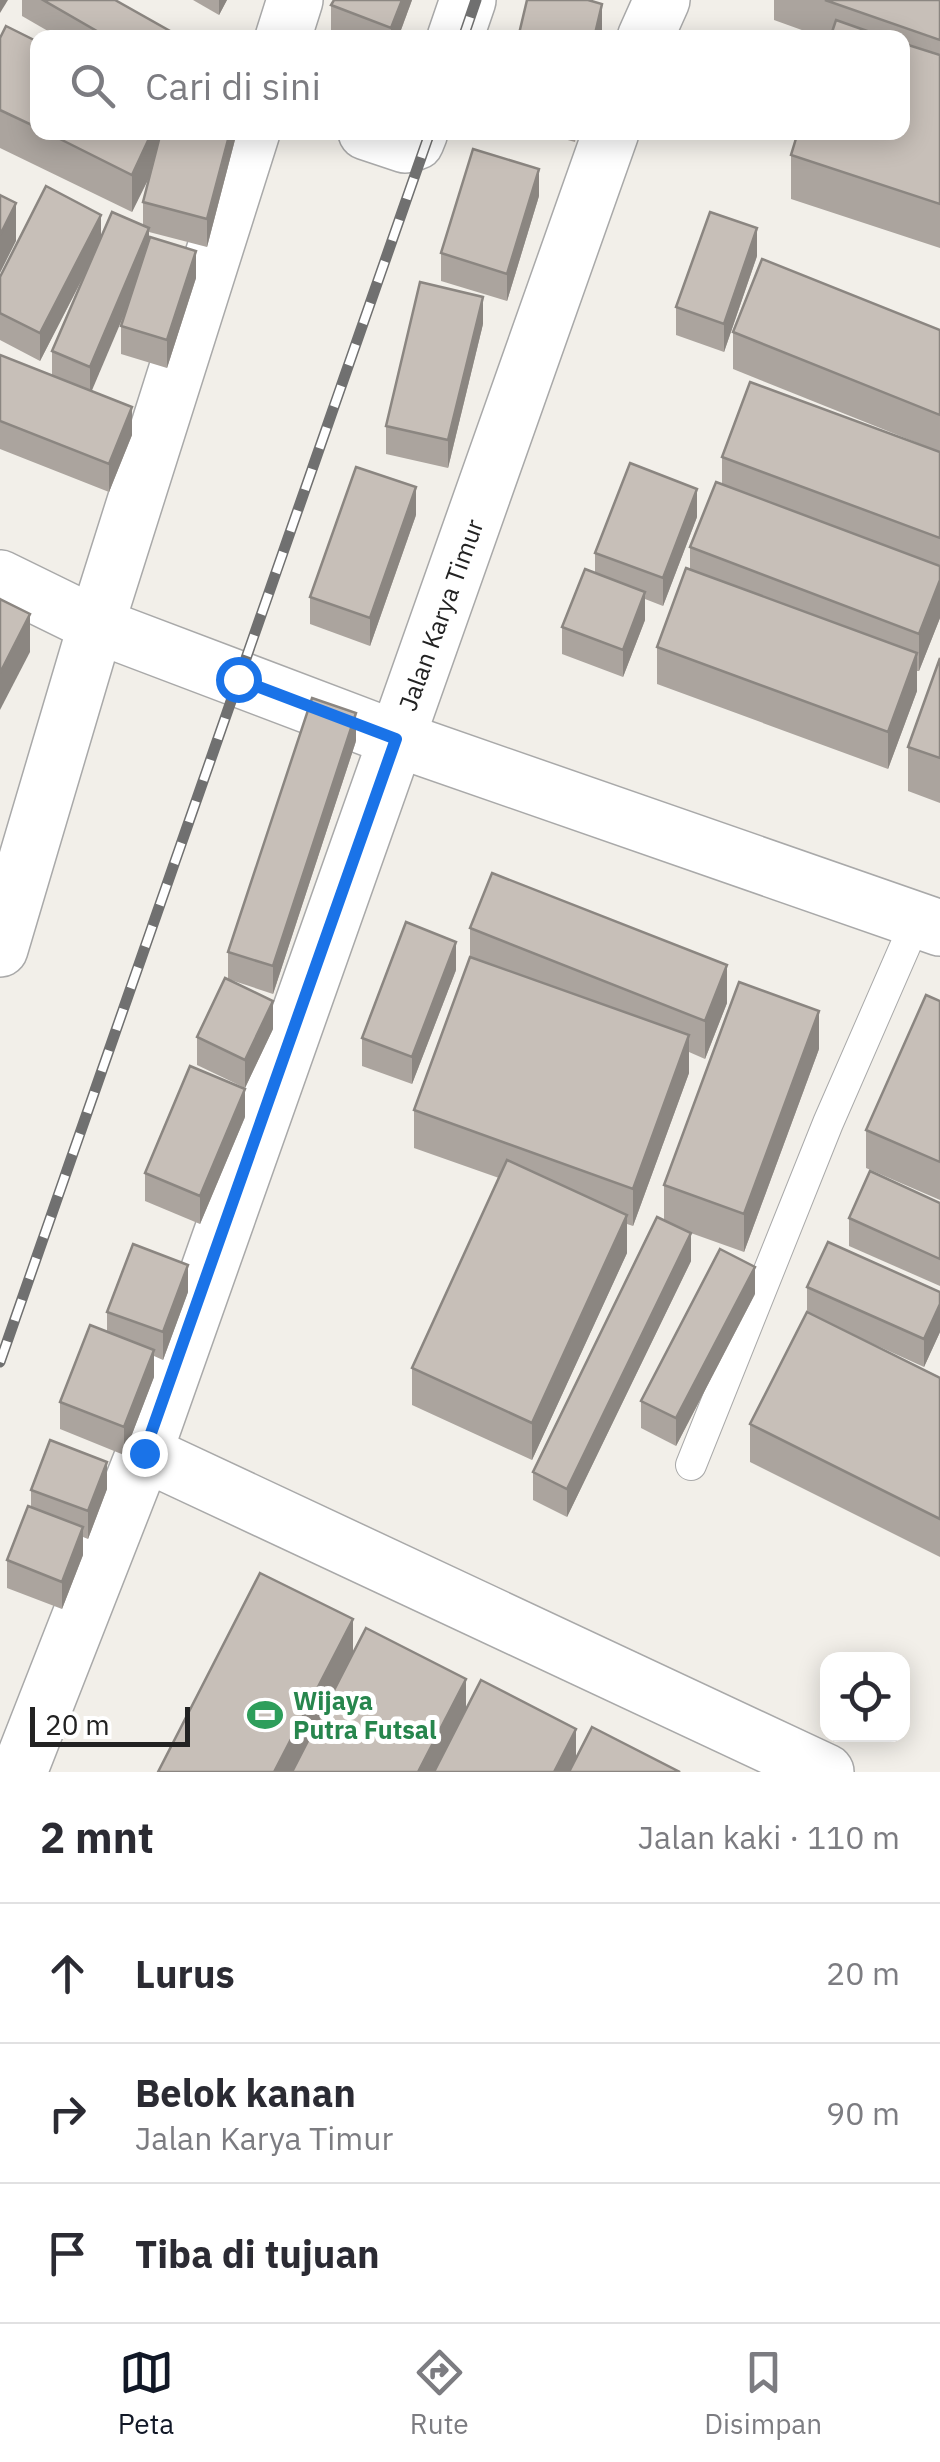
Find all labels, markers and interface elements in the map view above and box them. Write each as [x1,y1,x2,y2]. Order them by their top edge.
search box [30,30,910,140]
icon: search [65,58,120,113]
text: Cari di sini [145,61,321,110]
street label: Jalan Karya Timur [391,514,491,715]
route start [216,657,262,703]
route end [122,1431,168,1477]
map controls [820,1652,910,1742]
button: locate [820,1652,910,1742]
place label: Wijaya Putra Futsal [293,1684,437,1746]
sports icon: Wijaya Putra Futsal [246,1696,284,1734]
scale bar [30,1702,190,1746]
text: 20 m [45,1706,110,1743]
text: 2 mnt [40,1810,154,1865]
text: Jalan kaki · 110 m [638,1816,900,1858]
icon: ahead [40,1946,95,2001]
text: Lurus [135,1949,235,1998]
text: 20 m [826,1952,900,1994]
text: Belok kanan [135,2068,356,2117]
icon: right [40,2086,95,2141]
text: 90 m [826,2092,900,2134]
text: Jalan Karya Timur [135,2117,393,2159]
icon: arrive [40,2226,95,2281]
text: Tiba di tujuan [135,2229,380,2278]
tab: Peta [118,2345,174,2442]
tab: Rute [410,2345,469,2442]
tab: Disimpan [704,2345,822,2442]

